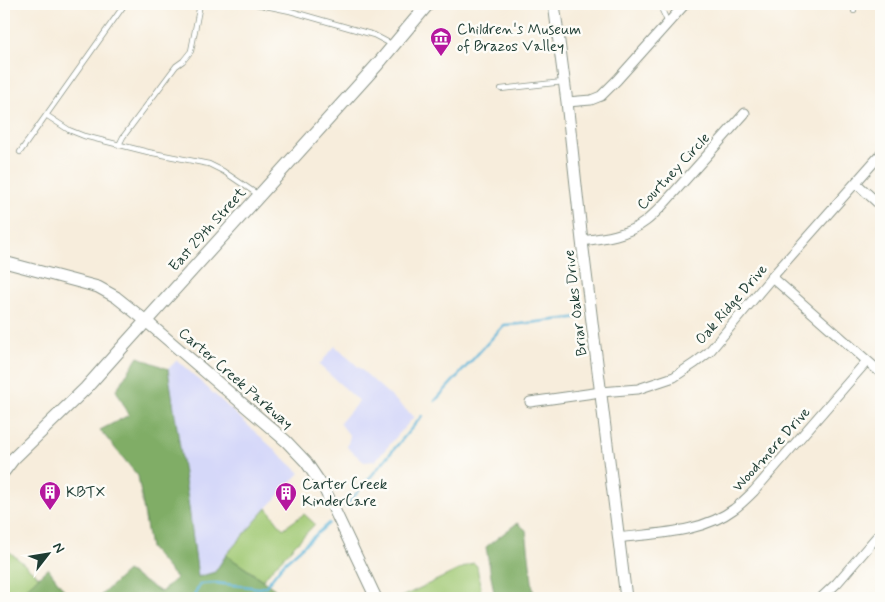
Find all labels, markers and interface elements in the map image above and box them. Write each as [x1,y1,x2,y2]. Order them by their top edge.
place label: Children's Museum of Brazos Valley [457,20,581,57]
museum icon: Children's Museum of Brazos Valley [429,26,453,57]
street label: Courtney Circle [633,129,715,215]
street label: East 29th Street [165,183,251,276]
street label: Briar Oaks Drive [560,248,592,357]
street label: Oak Ridge Drive [691,260,772,349]
street label: Carter Creek Parkway [174,323,297,434]
street label: Woodmere Drive [728,403,815,496]
place label: Carter Creek KinderCare [302,475,388,512]
building icon: KBTX [38,480,62,511]
building icon: Carter Creek KinderCare [274,481,298,512]
place label: KBTX [66,483,105,503]
north arrow [22,530,72,580]
text: N [48,539,68,556]

